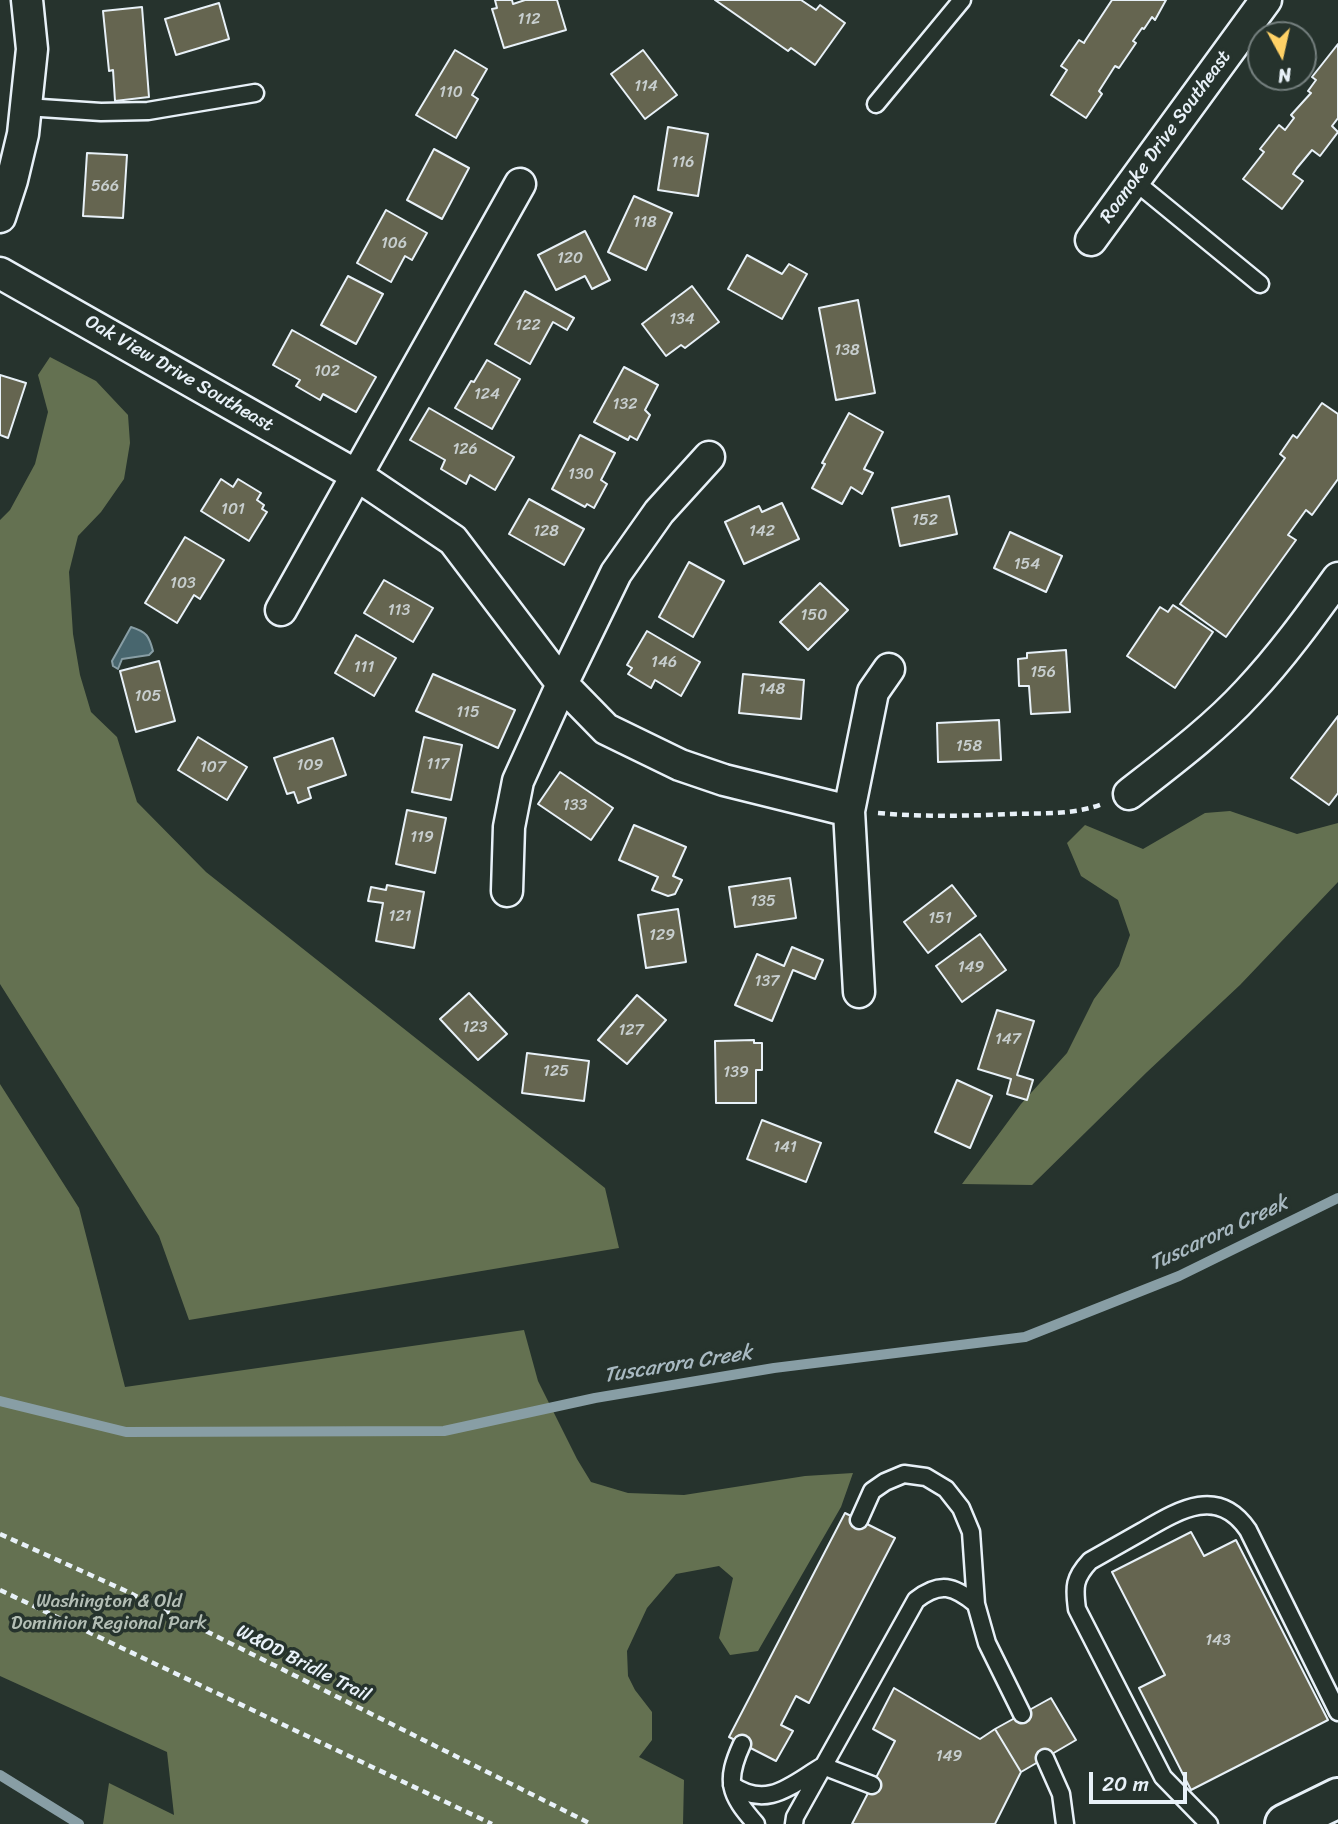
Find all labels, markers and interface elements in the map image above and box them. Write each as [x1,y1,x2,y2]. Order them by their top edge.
house number: 112 [518,10,540,30]
north arrow [1247,21,1317,91]
street label: Roanoke Drive Southeast [1096,46,1236,228]
text: N [1276,58,1294,93]
house number: 114 [634,77,658,97]
house number: 110 [439,83,463,103]
house number: 116 [672,153,694,173]
house number: 566 [91,177,119,197]
house number: 118 [633,213,657,233]
house number: 106 [381,234,407,254]
house number: 120 [557,249,583,269]
house number: 134 [669,310,695,330]
street label: Oak View Drive Southeast [81,311,277,437]
house number: 122 [515,316,541,336]
house number: 138 [834,341,860,361]
house number: 102 [314,362,340,382]
house number: 124 [474,385,500,405]
house number: 132 [613,395,637,415]
house number: 126 [452,440,478,460]
house number: 130 [568,465,594,485]
house number: 101 [221,500,245,520]
house number: 152 [912,511,938,531]
house number: 128 [533,522,559,542]
house number: 142 [749,522,775,542]
house number: 154 [1014,555,1040,575]
house number: 103 [170,574,196,594]
house number: 113 [388,601,410,621]
house number: 150 [801,606,827,626]
house number: 146 [651,653,677,673]
house number: 111 [354,658,374,678]
house number: 156 [1030,663,1056,683]
house number: 148 [759,680,785,700]
house number: 105 [135,687,161,707]
house number: 115 [456,703,480,723]
house number: 158 [956,737,982,757]
house number: 117 [427,755,449,775]
house number: 109 [297,756,323,776]
house number: 107 [200,758,226,778]
house number: 133 [563,796,587,816]
house number: 119 [410,828,434,848]
house number: 135 [750,892,776,912]
house number: 121 [389,907,411,927]
house number: 151 [928,909,952,929]
house number: 129 [649,926,675,946]
house number: 149 [958,958,984,978]
house number: 137 [755,972,779,992]
house number: 123 [463,1018,487,1038]
house number: 127 [618,1021,644,1041]
house number: 147 [995,1030,1021,1050]
house number: 125 [543,1062,569,1082]
house number: 139 [723,1063,749,1083]
house number: 141 [773,1138,797,1158]
water label: Tuscarora Creek [1146,1191,1292,1277]
water label: Tuscarora Creek [602,1341,754,1389]
park label: Washington & Old Dominion Regional Park [11,1591,207,1635]
street label: W&OD Bridle Trail [232,1620,374,1708]
house number: 143 [1205,1631,1231,1651]
house number: 149 [936,1747,962,1767]
scale bar [1093,1758,1191,1802]
text: 20 m [1102,1765,1149,1803]

